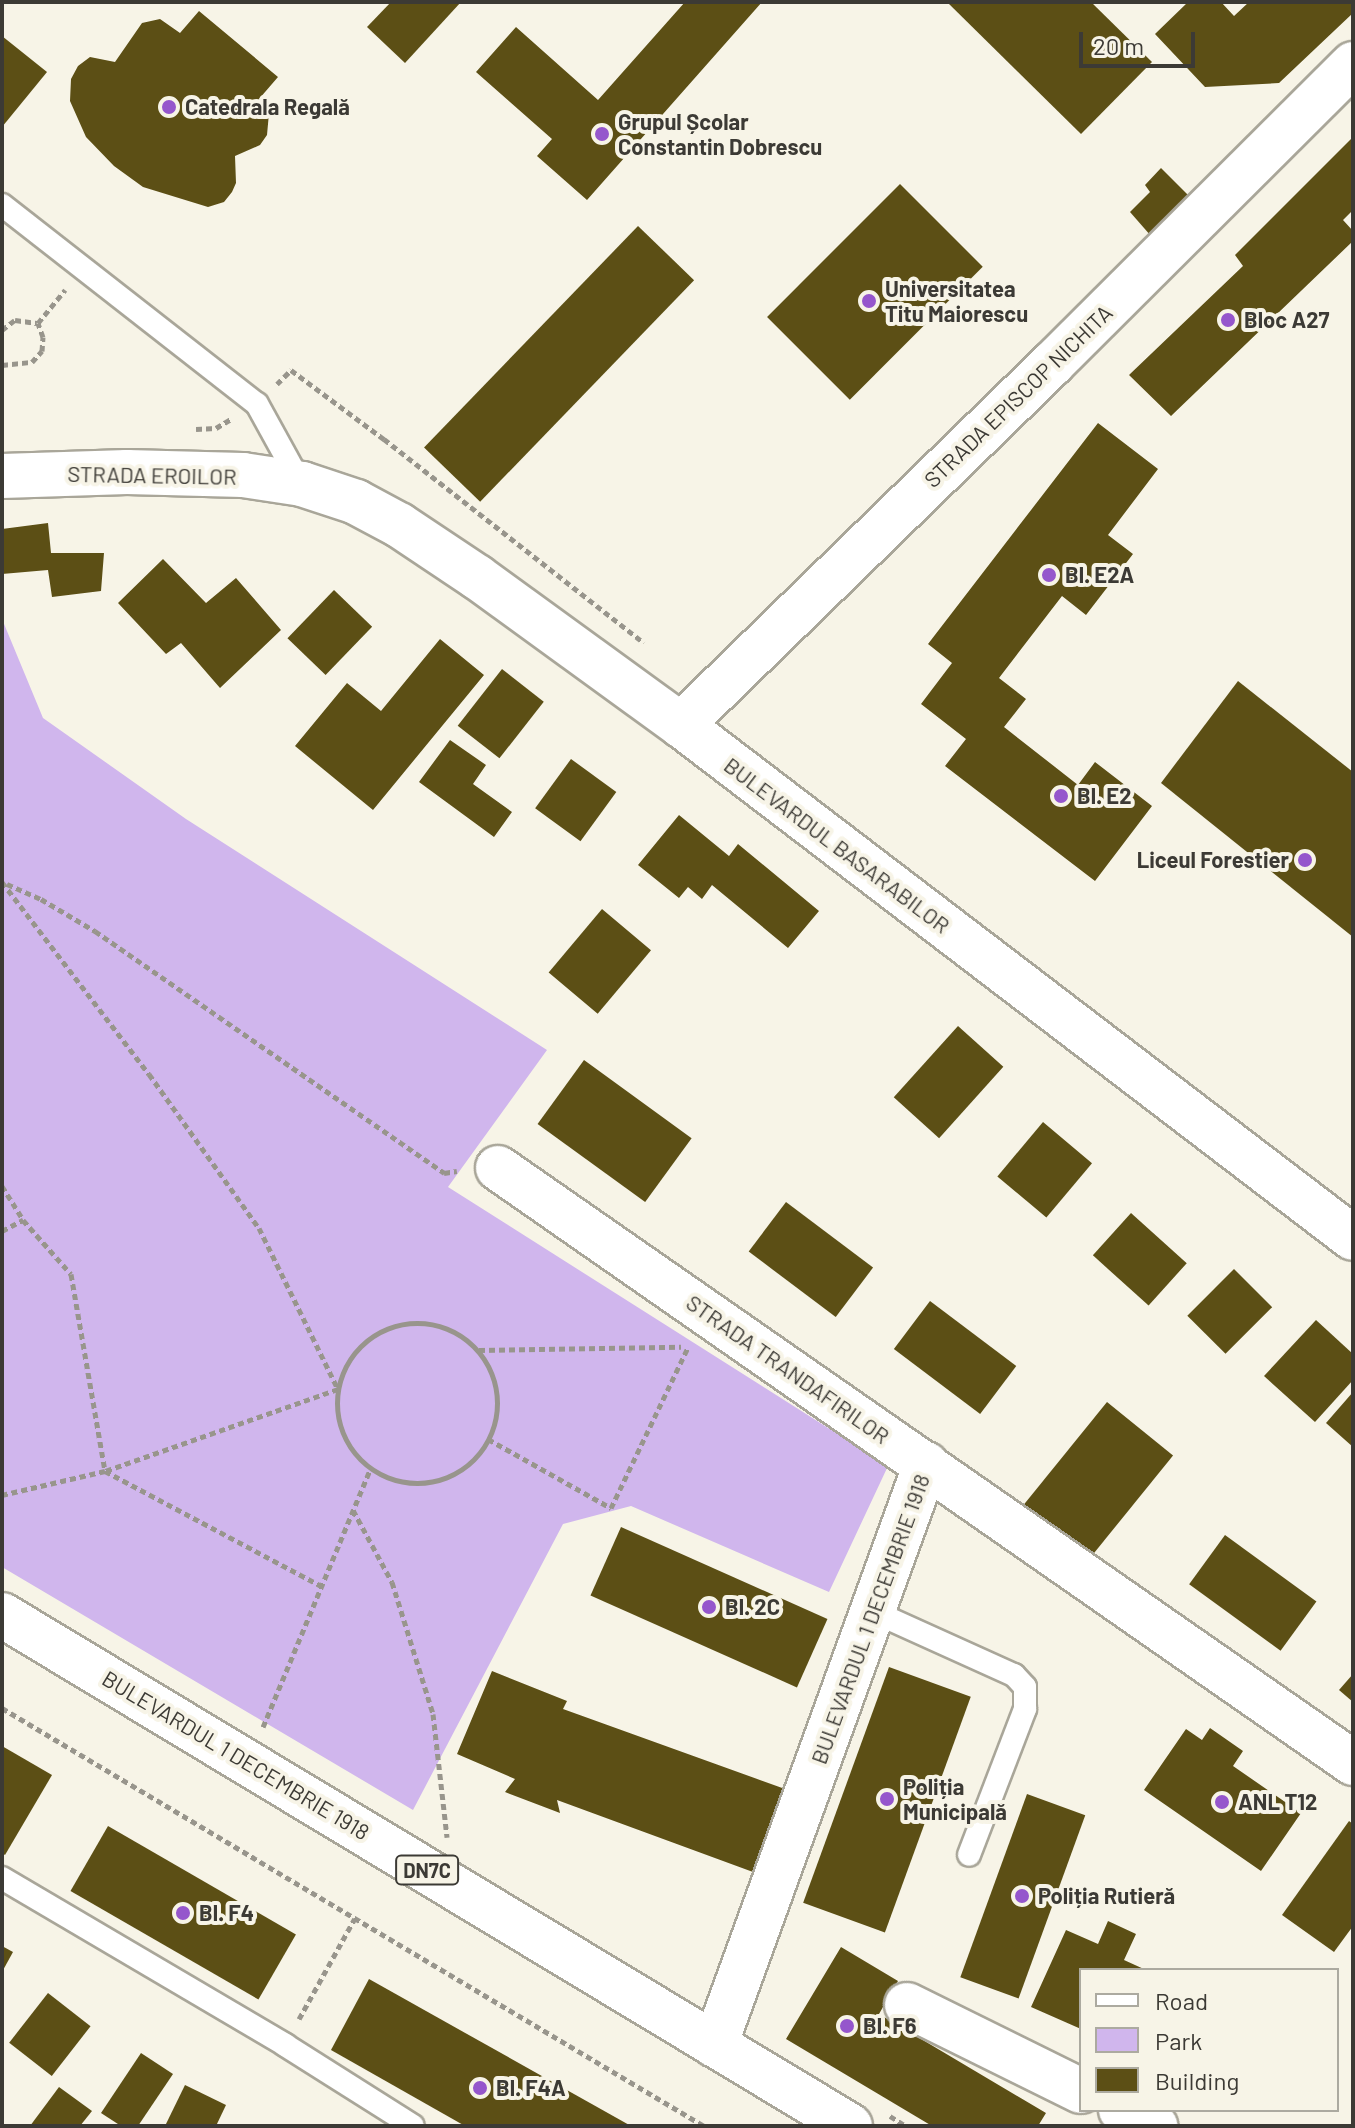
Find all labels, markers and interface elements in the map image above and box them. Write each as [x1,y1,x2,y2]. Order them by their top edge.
scale bar [1083,16,1199,66]
text: 20 m [1093,31,1144,60]
place label: Catedrala Regală [185,94,350,120]
marker: Catedrala Regală [160,98,178,116]
place label: Grupul Școlar Constantin Dobrescu [618,108,822,160]
marker: Grupul Școlar Constantin Dobrescu [593,125,611,143]
place label: Universitatea Titu Maiorescu [885,275,1028,326]
marker: Universitatea Titu Maiorescu [860,292,878,310]
street label: STRADA EPISCOP NICHITA [918,299,1118,493]
place label: Bloc A27 [1244,307,1329,333]
marker: Bloc A27 [1219,311,1237,329]
street label: STRADA EROILOR [67,460,237,490]
place label: Bl. E2A [1065,562,1134,588]
marker: Bl. E2A [1040,566,1058,584]
street label: BULEVARDUL BASARABILOR [719,752,955,938]
place label: Bl. E2 [1077,783,1132,809]
marker: Bl. E2 [1052,787,1070,805]
place label: Liceul Forestier [1137,847,1289,873]
marker: Liceul Forestier [1296,851,1314,869]
street label: STRADA TRANDAFIRILOR [682,1289,894,1449]
street label: BULEVARDUL 1 DECEMBRIE 1918 [805,1470,935,1768]
place label: Bl. 2C [725,1594,780,1620]
marker: Bl. 2C [700,1598,718,1616]
street label: BULEVARDUL 1 DECEMBRIE 1918 [98,1665,374,1845]
place label: Poliția Municipală [903,1773,1007,1824]
place label: ANL T12 [1238,1789,1317,1815]
marker: Poliția Municipală [878,1790,896,1808]
marker: ANL T12 [1213,1793,1231,1811]
road number: DN7C [395,1854,459,1886]
place label: Poliția Rutieră [1038,1883,1175,1909]
marker: Poliția Rutieră [1013,1887,1031,1905]
place label: Bl. F4 [199,1900,254,1926]
marker: Bl. F4 [174,1904,192,1922]
legend [1079,1968,1339,2112]
text: Road [1155,1986,1208,2015]
place label: Bl. F6 [863,2013,916,2039]
marker: Bl. F6 [838,2017,856,2035]
text: Park [1155,2026,1202,2055]
text: Building [1155,2066,1239,2095]
place label: Bl. F4A [496,2075,566,2101]
marker: Bl. F4A [471,2079,489,2097]

